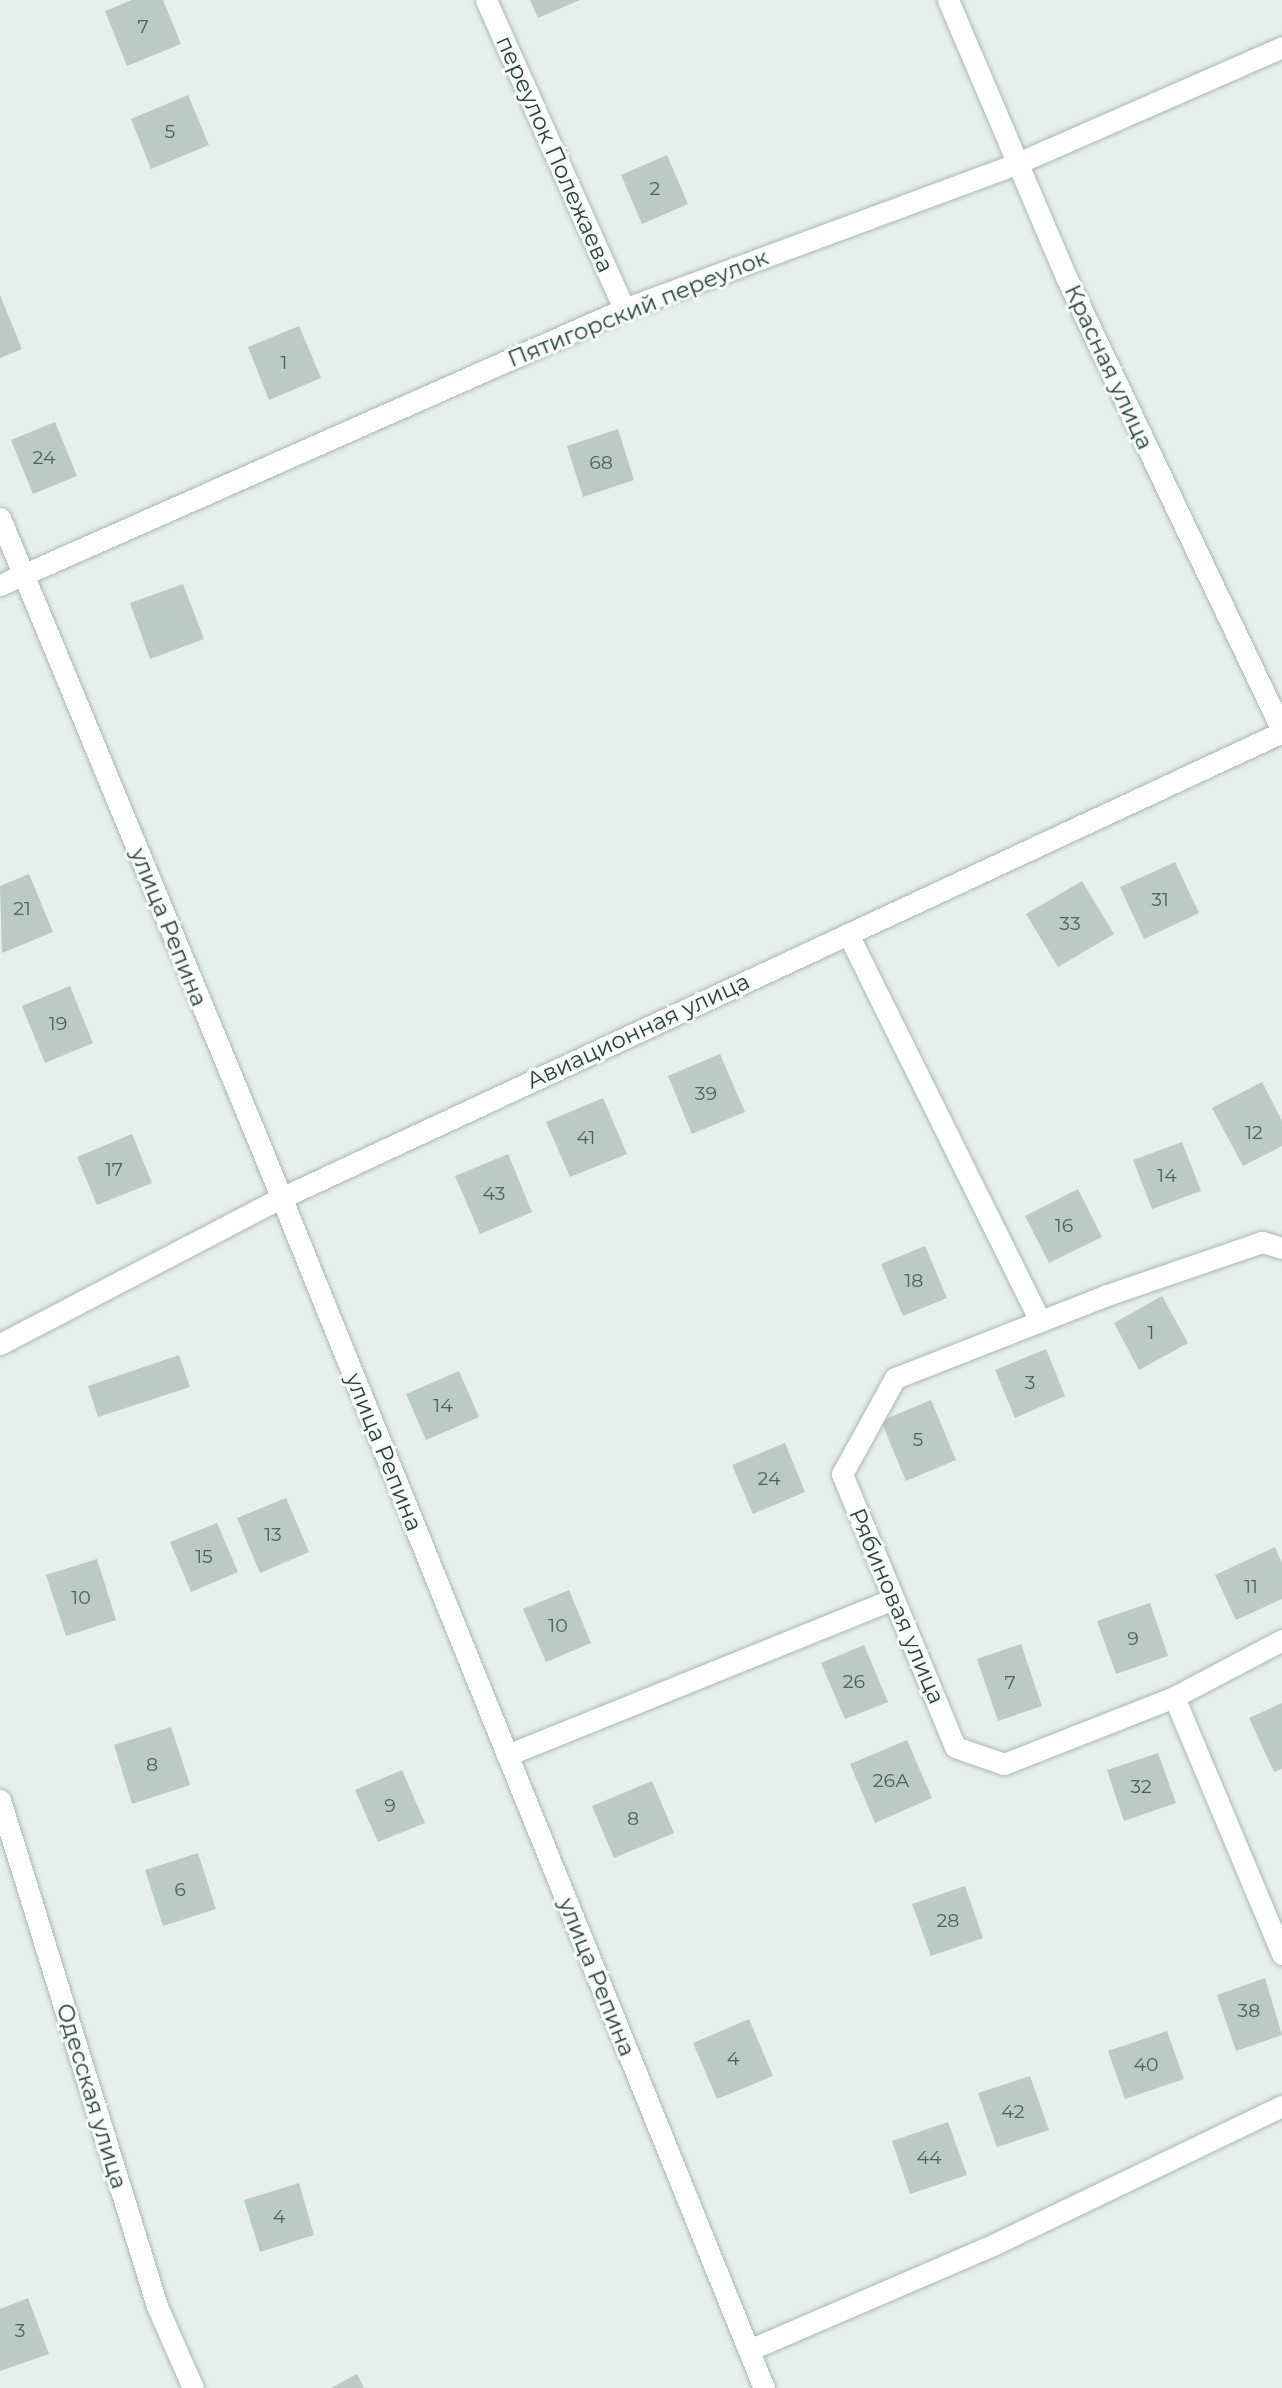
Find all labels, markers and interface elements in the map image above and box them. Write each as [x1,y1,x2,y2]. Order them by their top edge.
house number: 7 [137,16,149,38]
street label: переулок Полежаева [490,31,620,277]
house number: 5 [165,121,175,143]
house number: 2 [650,178,660,200]
street label: Пятигорский переулок [504,243,772,373]
street label: Красная улица [1059,280,1159,454]
house number: 1 [281,352,287,374]
house number: 24 [33,447,55,469]
house number: 68 [589,452,613,474]
street label: улица Репина [125,844,213,1010]
house number: 31 [1151,889,1169,911]
house number: 21 [13,898,31,920]
house number: 33 [1059,913,1081,935]
street label: Авиационная улица [522,967,754,1095]
house number: 19 [49,1013,67,1035]
house number: 39 [695,1083,717,1105]
house number: 12 [1245,1122,1263,1144]
house number: 41 [577,1127,595,1149]
house number: 17 [105,1159,123,1181]
house number: 14 [1157,1165,1177,1187]
house number: 43 [483,1183,505,1205]
house number: 16 [1055,1215,1073,1237]
house number: 18 [905,1270,923,1292]
house number: 1 [1148,1322,1154,1344]
street label: улица Репина [340,1369,428,1535]
house number: 3 [1025,1372,1035,1394]
house number: 14 [433,1395,453,1417]
house number: 5 [913,1429,923,1451]
house number: 24 [758,1468,780,1490]
street label: Рябиновая улица [843,1504,951,1708]
house number: 13 [264,1524,282,1546]
house number: 15 [195,1546,213,1568]
house number: 11 [1244,1576,1258,1598]
house number: 10 [71,1587,91,1609]
house number: 10 [548,1615,568,1637]
house number: 9 [1127,1628,1139,1650]
house number: 26 [843,1671,865,1693]
house number: 7 [1004,1672,1016,1694]
house number: 8 [146,1754,158,1776]
house number: 26А [873,1770,909,1792]
house number: 32 [1130,1776,1152,1798]
house number: 9 [384,1795,396,1817]
house number: 8 [627,1808,639,1830]
house number: 6 [174,1879,186,1901]
street label: улица Репина [553,1894,641,2060]
house number: 28 [937,1910,959,1932]
street label: Одесская улица [51,2000,133,2192]
house number: 38 [1238,2000,1260,2022]
house number: 4 [727,2048,739,2070]
house number: 40 [1133,2054,1159,2076]
house number: 42 [1001,2101,1025,2123]
house number: 44 [916,2147,942,2169]
house number: 4 [273,2206,285,2228]
house number: 3 [15,2320,25,2342]

